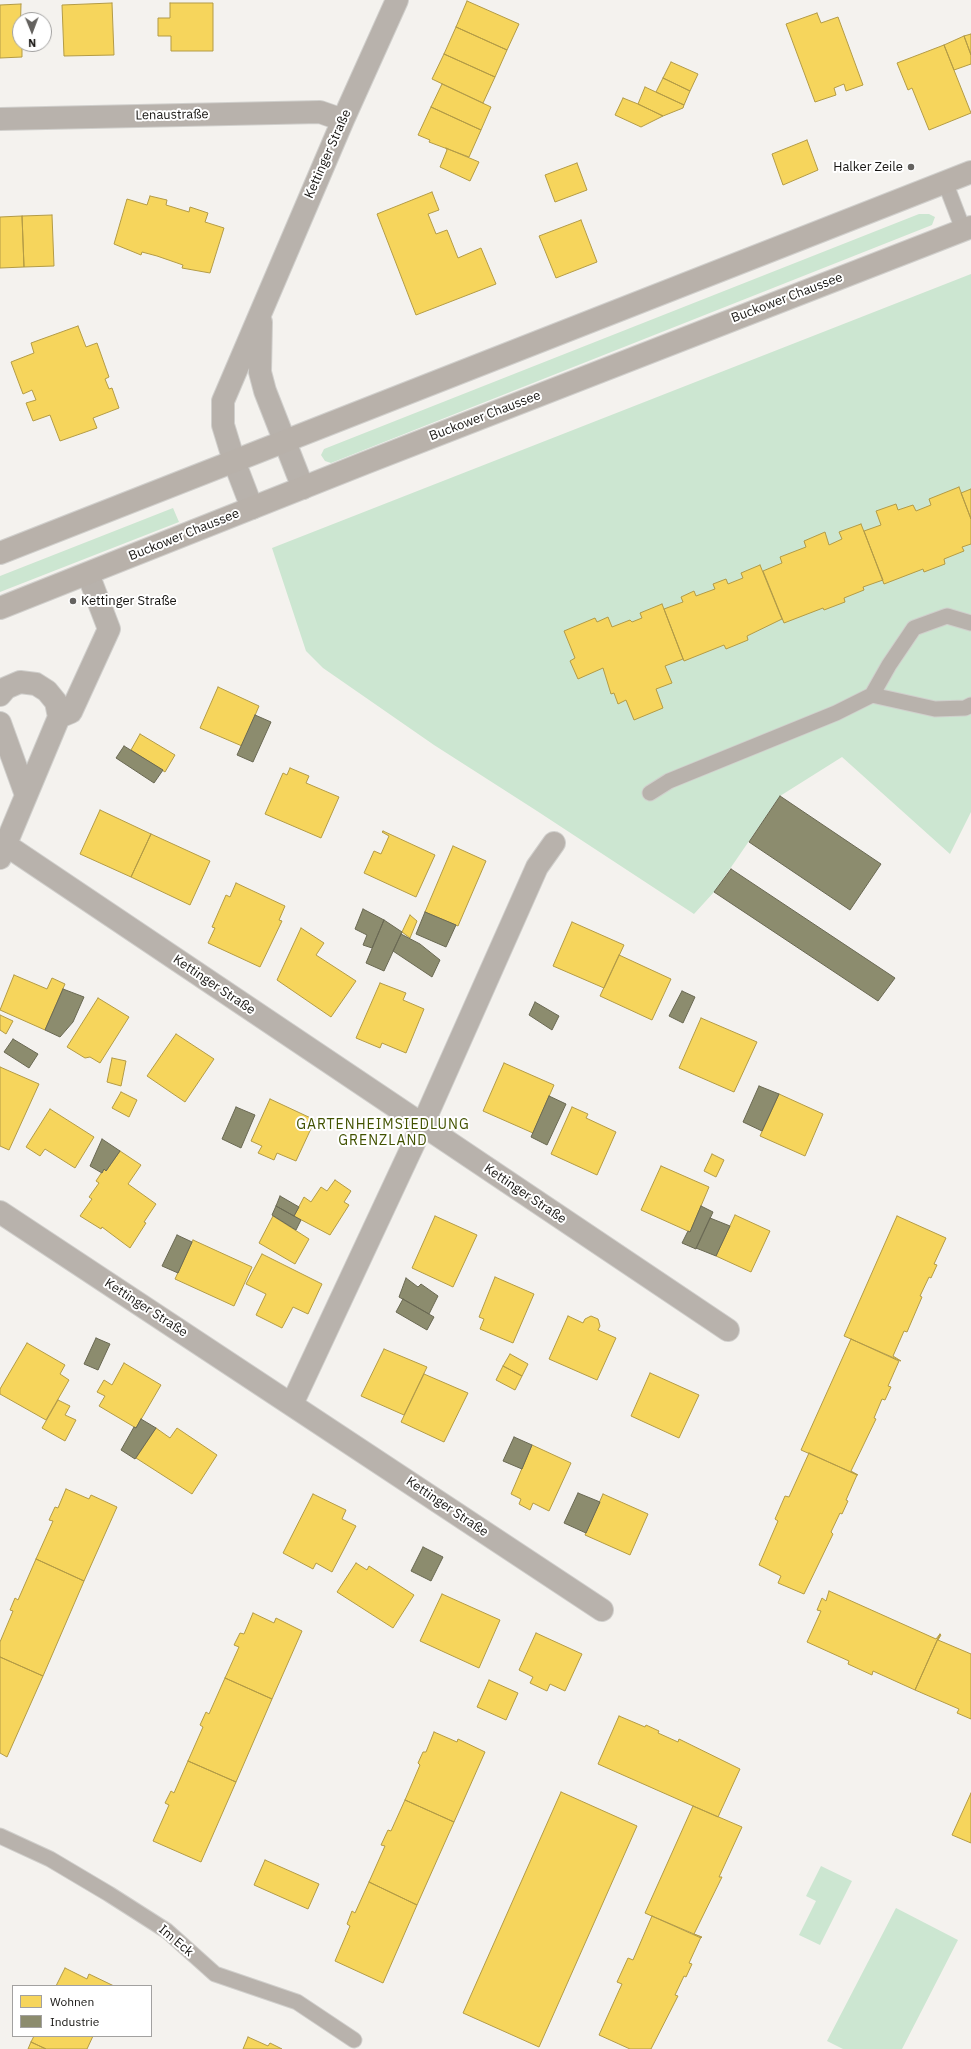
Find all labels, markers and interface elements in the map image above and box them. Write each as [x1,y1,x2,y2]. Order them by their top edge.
north arrow [12,12,52,52]
text: N [28,36,36,50]
street label: Lenaustraße [135,107,209,123]
street label: Kettinger Straße [301,107,355,201]
place label: Halker Zeile [833,159,903,175]
marker: Halker Zeile [906,162,916,172]
street label: Buckower Chaussee [729,270,845,326]
street label: Buckower Chaussee [427,388,543,444]
street label: Buckower Chaussee [126,506,242,564]
place label: Kettinger Straße [81,593,177,609]
marker: Kettinger Straße [68,596,78,606]
street label: Kettinger Straße [170,952,258,1018]
district label: GARTENHEIMSIEDLUNG GRENZLAND [296,1117,470,1150]
street label: Kettinger Straße [481,1161,569,1227]
street label: Kettinger Straße [102,1275,190,1341]
street label: Kettinger Straße [403,1474,491,1540]
street label: Im Eck [155,1922,197,1960]
legend [12,1985,152,2037]
text: Wohnen [50,1994,94,2009]
text: Industrie [50,2014,99,2029]

